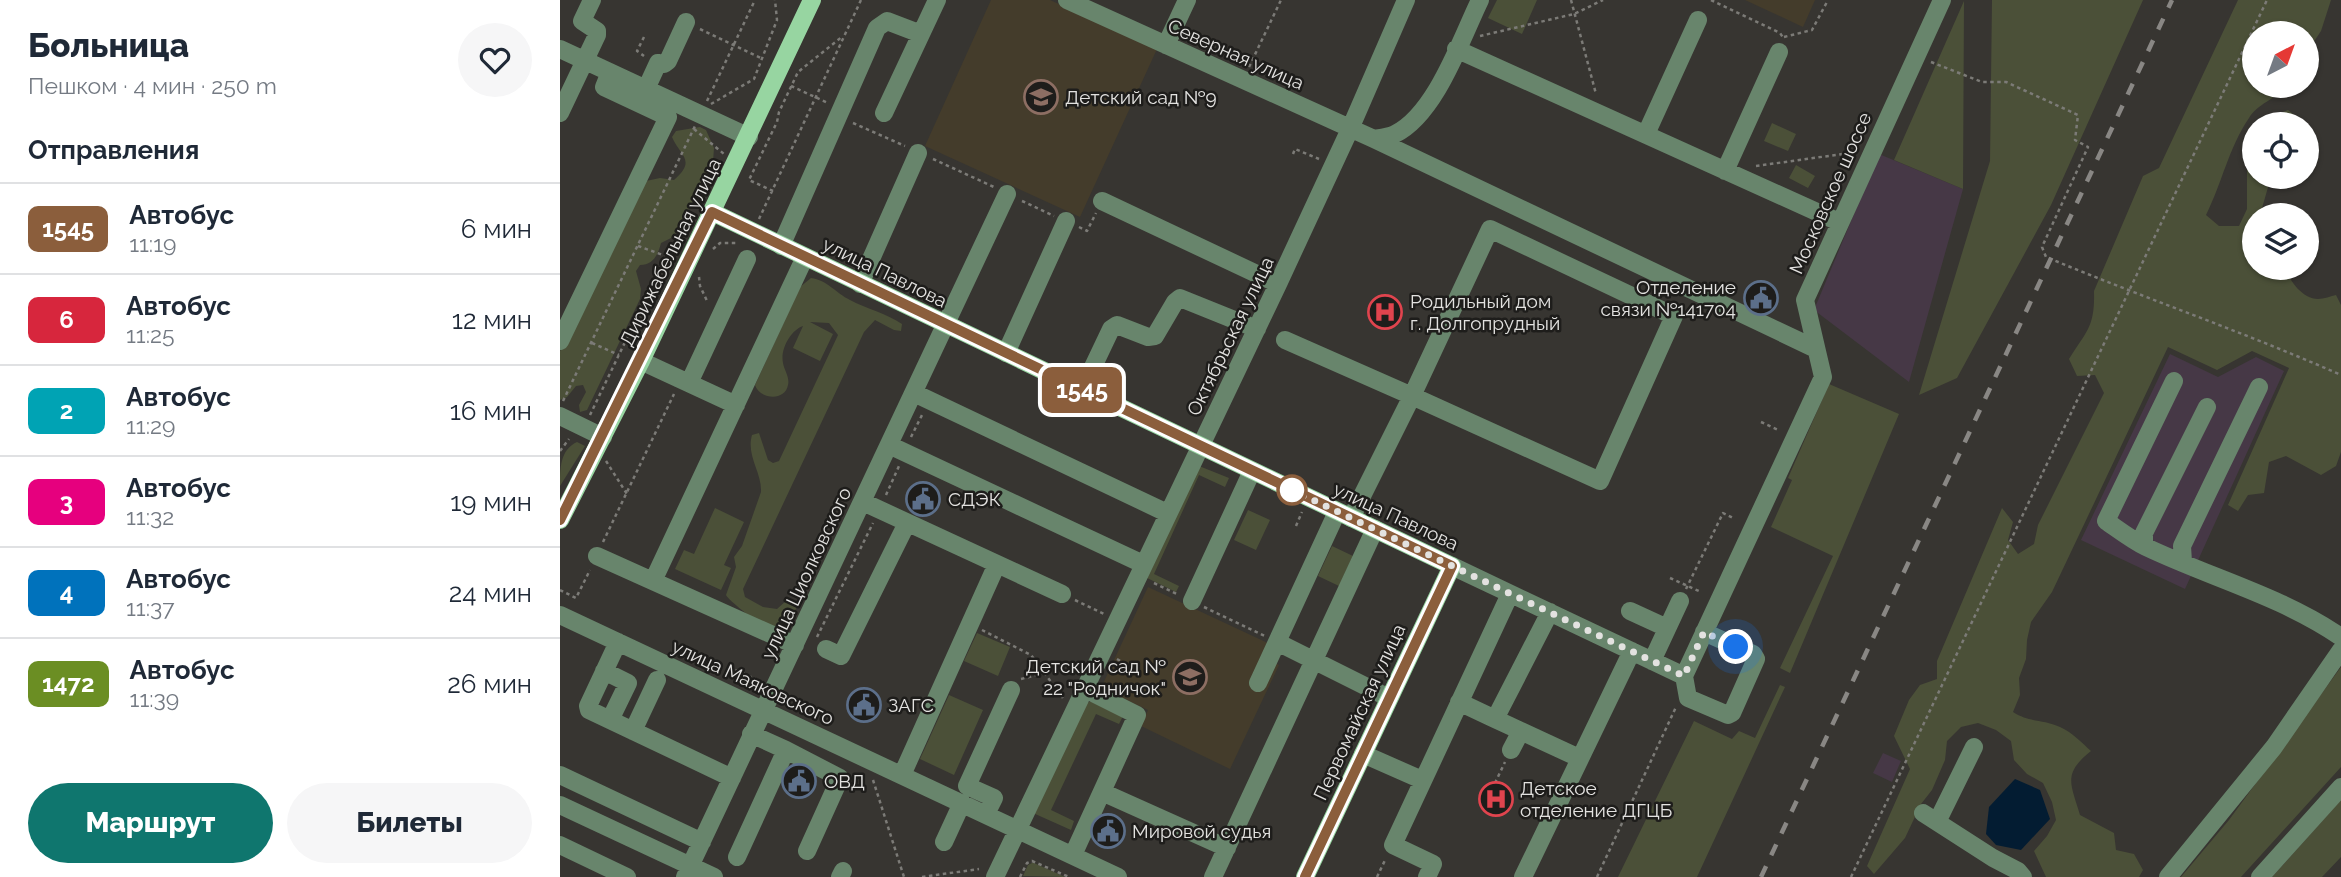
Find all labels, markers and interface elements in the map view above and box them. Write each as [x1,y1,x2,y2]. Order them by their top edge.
street label: Северная улица [1165,14,1307,94]
north arrow [2242,21,2319,98]
map controls [2242,21,2319,280]
button: heart [458,23,532,97]
text: Больница [28,26,189,65]
text: Пешком · 4 мин · 250 m [28,72,277,99]
school or university icon: Детский сад №9 [1022,78,1060,116]
place label: Детский сад №9 [1065,86,1217,108]
street label: Московское шоссе [1784,109,1876,277]
button: locate [2242,112,2319,189]
text: Отправления [28,135,199,165]
street label: Дирижабельная улица [615,155,725,349]
text: Автобус [129,200,234,230]
button: layers [2242,203,2319,280]
text: 1545 [42,214,94,243]
text: 6 мин [461,214,532,244]
text: 11:19 [129,230,177,257]
street label: улица Павлова [819,232,951,312]
street label: Октябрьская улица [1182,253,1278,419]
place label: Отделение связи №141704 [1600,276,1736,320]
public building icon: Отделение связи №141704 [1742,279,1780,317]
place label: Родильный дом г. Долгопрудный [1410,290,1560,334]
text: Автобус [126,291,231,321]
hospital icon: Родильный дом г. Долгопрудный [1366,293,1404,331]
text: 6 [59,305,74,334]
text: 12 мин [452,305,532,335]
text: 11:25 [126,321,175,348]
line badge: 1545 [1033,367,1131,413]
text: 1545 [1056,375,1108,404]
text: Автобус [126,382,231,412]
text: 2 [60,396,73,425]
text: 16 мин [450,396,532,426]
text: 11:29 [126,412,175,439]
text: Автобус [126,473,231,503]
unlabelled marker [1277,475,1307,505]
street label: улица Павлова [1330,477,1462,555]
public building icon: СДЭК [904,480,942,518]
street label: улица Циолковского [757,484,855,662]
text: 3 [60,487,73,516]
text: 19 мин [450,487,532,517]
place label: СДЭК [948,488,1001,510]
text: 11:32 [126,503,174,530]
text: Автобус [126,564,231,594]
text: 4 [60,578,73,607]
text: 24 мин [449,578,532,608]
text: 11:37 [126,594,174,621]
street label: Первомайская улица [1309,621,1409,803]
your location [1718,629,1753,664]
street label: улица Маяковского [668,635,838,729]
text: Автобус [130,655,235,685]
place label: Детский сад № 22 "Родничок" [1026,655,1166,699]
school or university icon: Детский сад № 22 "Родничок" [1171,658,1209,696]
text: 1472 [42,669,95,698]
text: 26 мин [447,669,532,699]
text: 11:39 [130,685,179,712]
public building icon: ЗАГС [845,686,883,724]
place label: ЗАГС [888,694,934,716]
public building icon: ОВД [780,762,818,800]
place label: ОВД [824,770,865,792]
place label: Детское отделение ДГЦБ [1520,777,1672,821]
hospital icon: Детское отделение ДГЦБ [1477,780,1515,818]
button: Маршрут [28,783,273,863]
button: Билеты [287,783,532,863]
public building icon: Мировой судья [1089,812,1127,850]
place label: Мировой судья [1132,820,1271,842]

